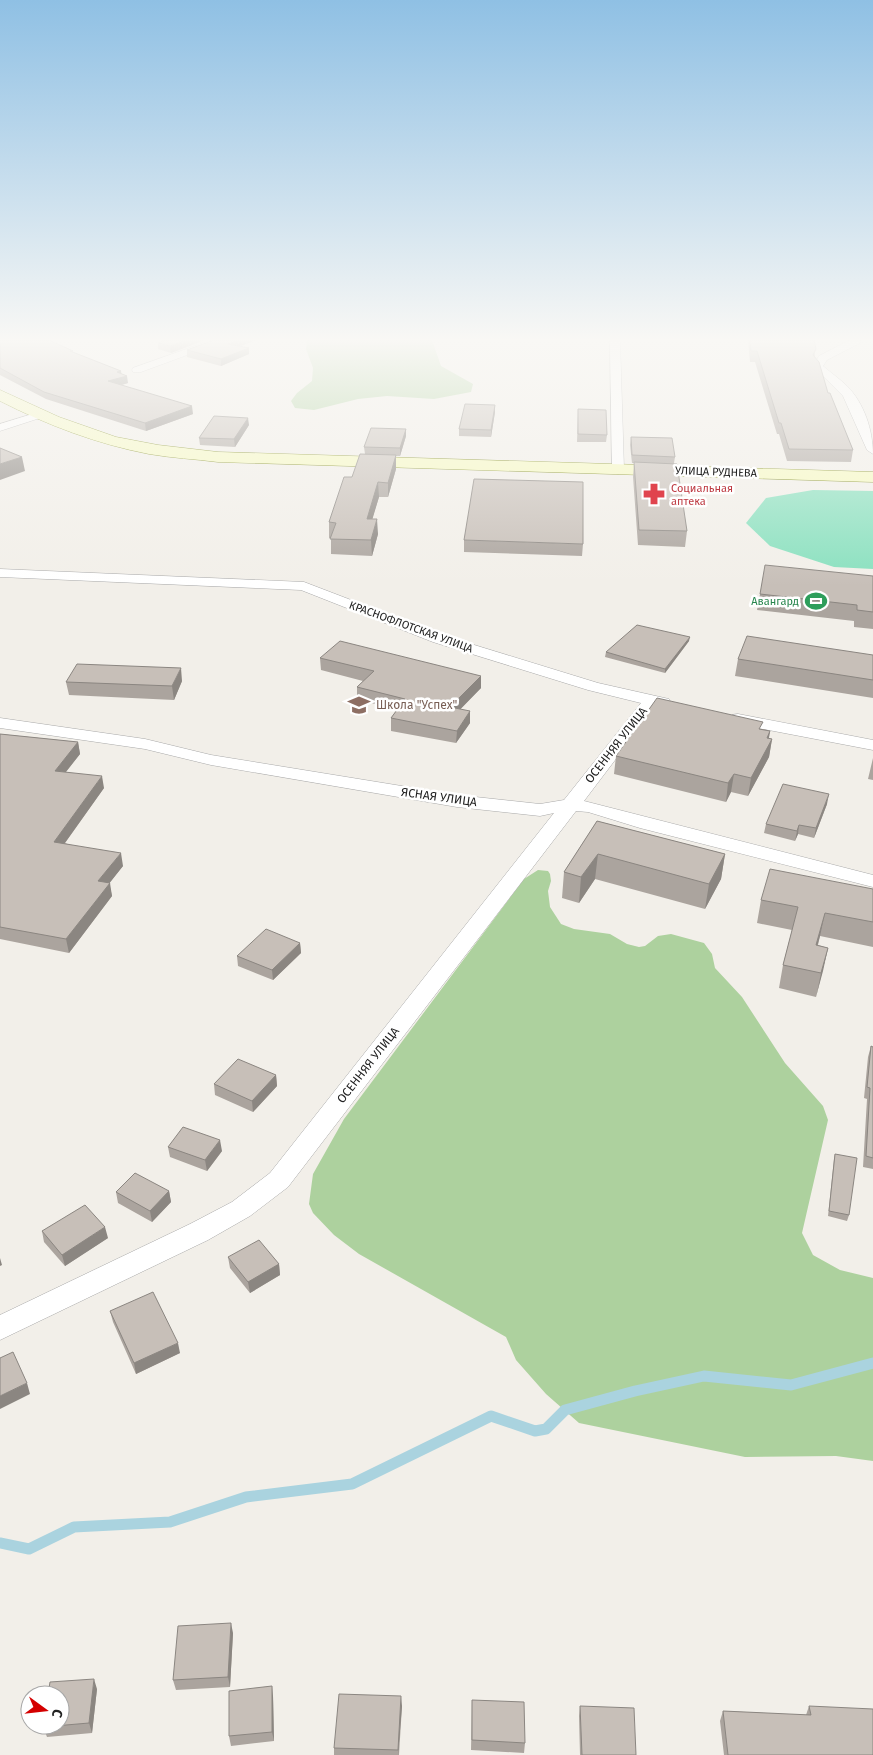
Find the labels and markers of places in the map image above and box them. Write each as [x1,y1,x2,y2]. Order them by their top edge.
pharmacy icon: Социальная аптека [641,481,667,507]
place label: Социальная аптека [671,482,733,508]
sports icon: Авангард [803,588,829,614]
place label: Авангард [751,595,799,608]
school or university icon: Школа "Успех" [346,692,372,718]
place label: Школа "Успех" [376,698,458,712]

